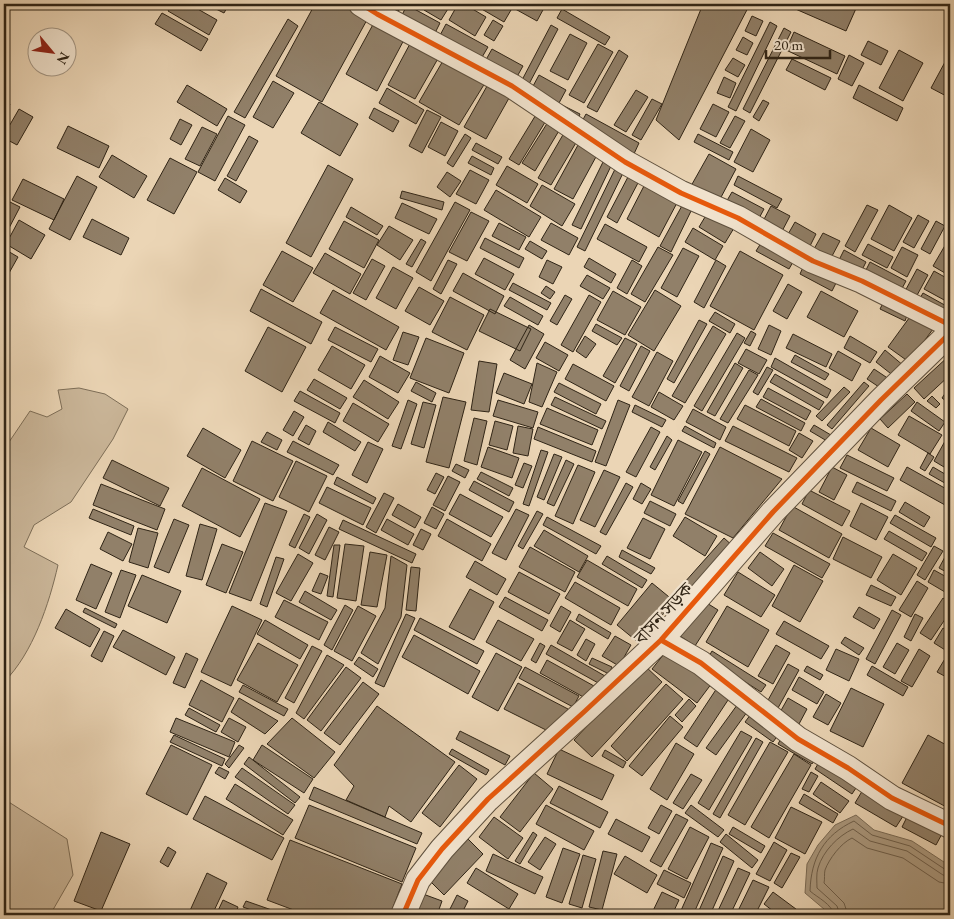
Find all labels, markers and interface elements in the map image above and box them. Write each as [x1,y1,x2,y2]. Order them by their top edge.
north arrow [28,28,78,78]
scale bar [766,28,830,60]
text: 20 m [774,35,803,54]
text: N [52,49,74,68]
street label: বাসন সড়ক [628,577,699,650]

